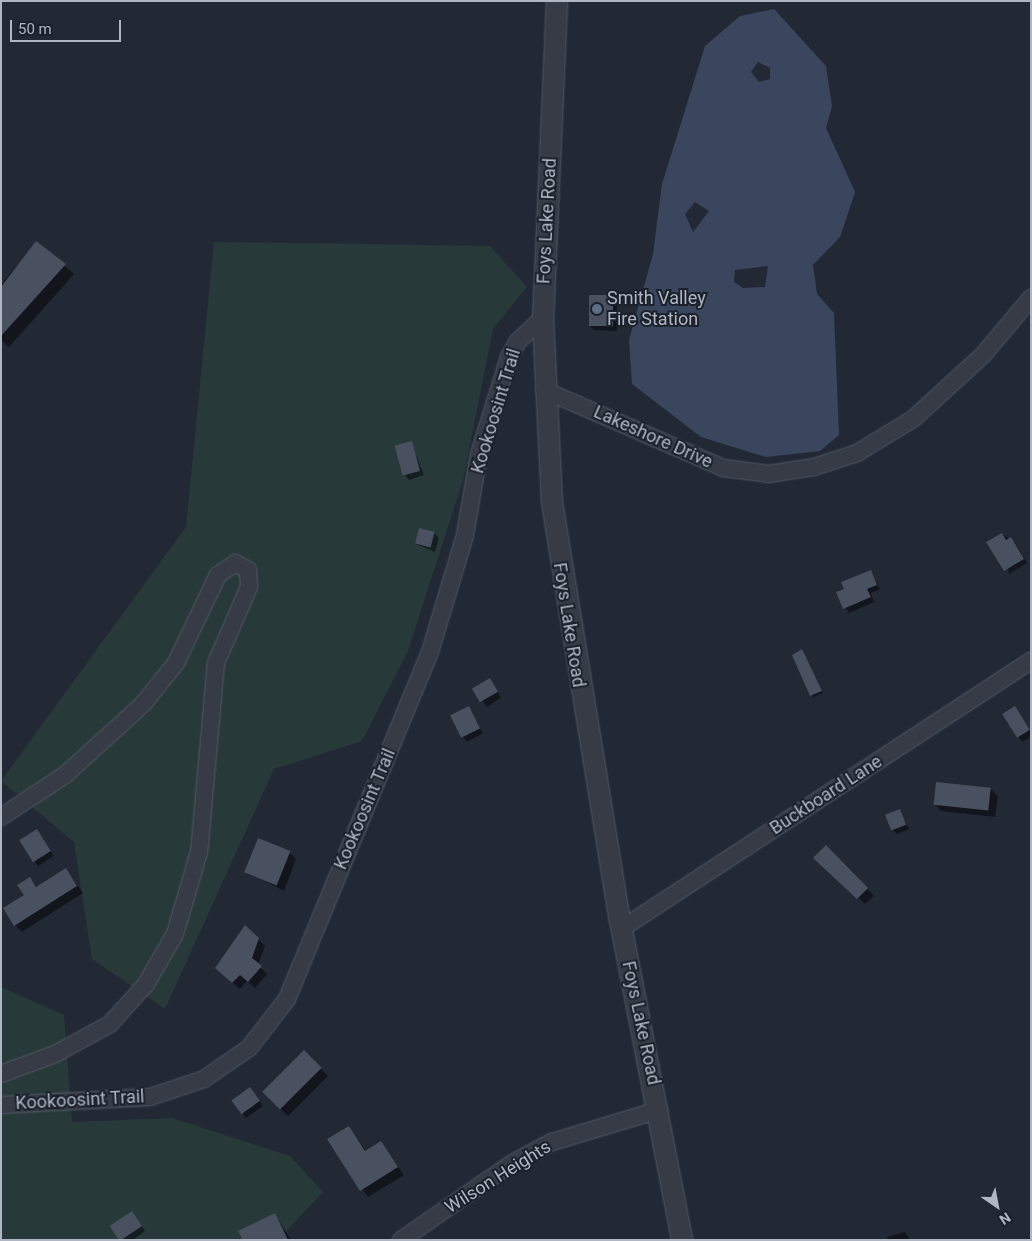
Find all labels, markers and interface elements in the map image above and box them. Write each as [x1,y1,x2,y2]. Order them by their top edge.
scale bar [12,10,124,42]
text: 50 m [18,20,52,38]
street label: Foys Lake Road [533,158,561,284]
place label: Smith Valley Fire Station [607,288,706,330]
marker: Smith Valley Fire Station [591,303,603,315]
street label: Kookoosint Trail [467,346,525,476]
street label: Lakeshore Drive [590,401,716,473]
street label: Foys Lake Road [548,561,590,689]
street label: Kookoosint Trail [330,745,400,873]
street label: Buckboard Lane [766,751,886,839]
street label: Foys Lake Road [617,959,665,1087]
street label: Kookoosint Trail [15,1086,145,1114]
street label: Wilson Heights [441,1136,555,1218]
north arrow [972,1181,1022,1231]
text: N [997,1209,1014,1228]

